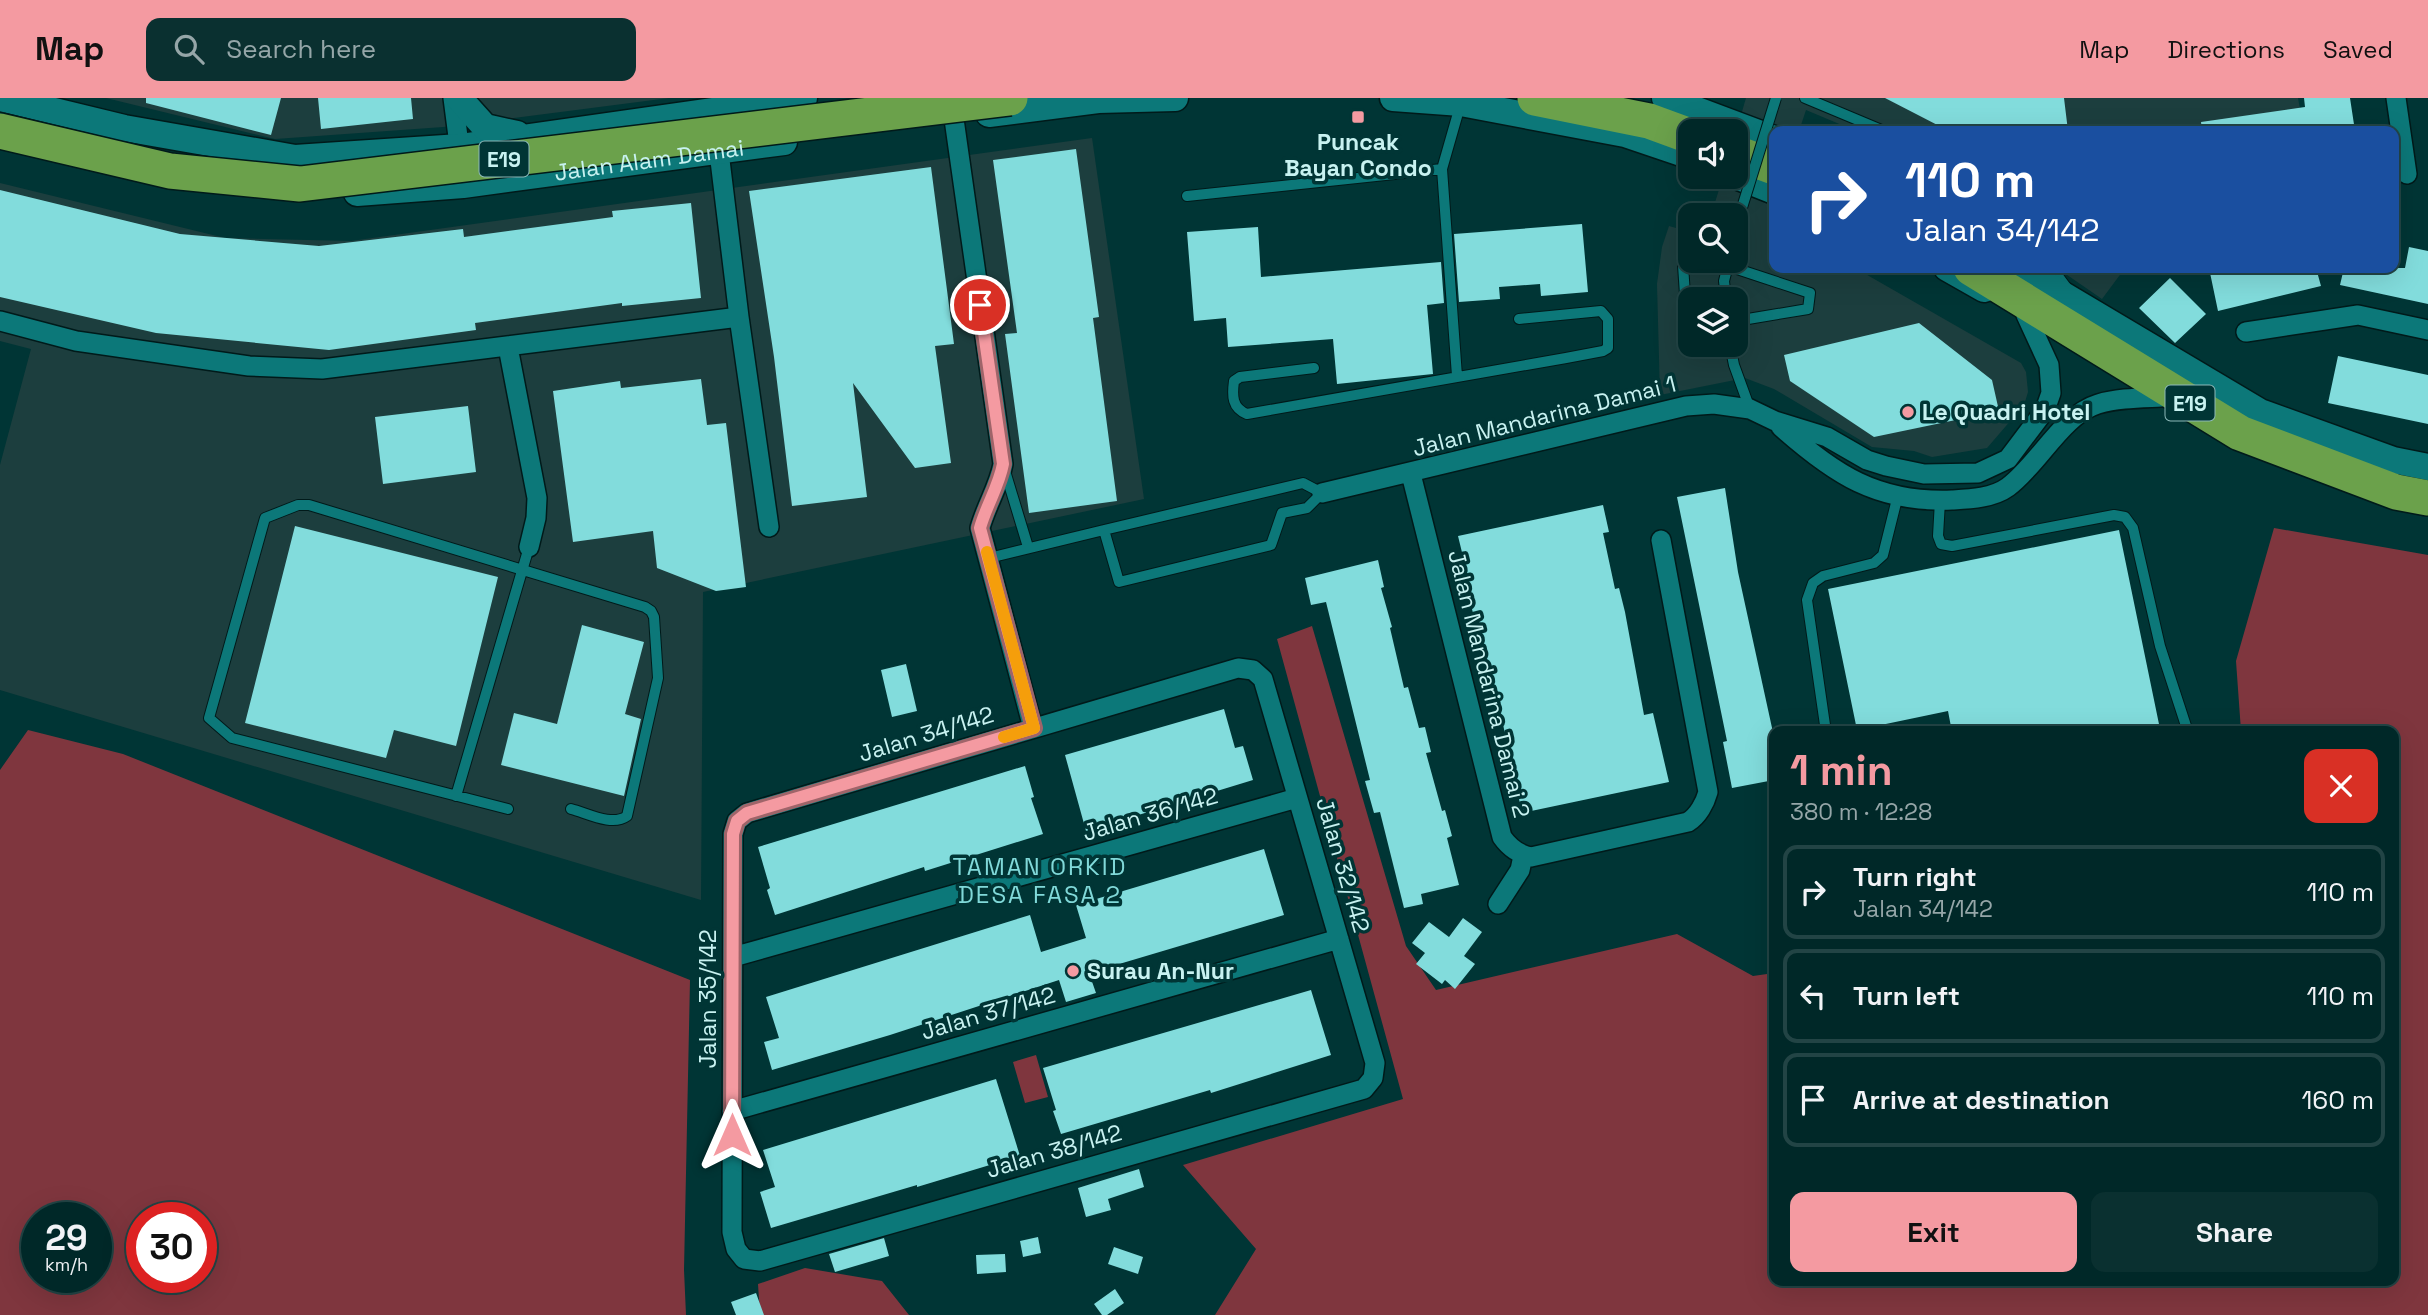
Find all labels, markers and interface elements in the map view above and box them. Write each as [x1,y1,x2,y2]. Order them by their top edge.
search box [146,18,636,81]
text: Map [35,28,104,70]
icon: search [170,30,208,68]
text: Search here [226,32,376,66]
text: Map [2079,34,2129,65]
text: Directions [2167,34,2285,65]
text: Saved [2323,34,2393,65]
marker: Puncak Bayan Condo [1350,109,1366,125]
map controls [1678,119,1748,357]
button: sound [1678,119,1748,189]
place label: Puncak Bayan Condo [1284,127,1432,183]
street label: Jalan Alam Damai [552,133,746,188]
road number: E19 [480,141,528,176]
text: 110 m [1905,149,2035,211]
icon: right [1790,154,1881,245]
button: search [1678,203,1748,273]
text: Jalan 34/142 [1905,210,2100,250]
pin [950,275,1010,335]
icon: arrive [961,286,999,324]
button: layers [1678,287,1748,357]
street label: Jalan Mandarina Damai 1 [1409,369,1679,463]
road number: E19 [2166,386,2214,420]
place label: Le Quadri Hotel [1922,397,2090,427]
marker: Le Quadri Hotel [1900,404,1916,420]
street label: Jalan Mandarina Damai 2 [1441,547,1537,821]
street label: Jalan 34/142 [855,699,997,769]
text: 1 min [1790,744,1893,797]
button: close [2304,749,2378,823]
street label: Jalan 36/142 [1079,780,1221,848]
street label: Jalan 32/142 [1309,794,1377,936]
text: 380 m · 12:28 [1790,797,1932,827]
district label: TAMAN ORKID DESA FASA 2 [952,851,1128,910]
text: Turn right [1853,860,1977,894]
icon: right [1794,873,1832,911]
text: 110 m [2307,875,2374,909]
text: Jalan 34/142 [1853,894,1993,924]
street label: Jalan 35/142 [693,929,723,1069]
place label: Surau An-Nur [1087,956,1234,986]
marker: Surau An-Nur [1065,963,1081,979]
icon: left [1794,977,1832,1015]
text: Turn left [1853,979,1960,1013]
text: 110 m [2307,979,2374,1013]
street label: Jalan 37/142 [917,980,1059,1046]
icon: arrive [1794,1081,1832,1119]
text: Arrive at destination [1853,1083,2110,1117]
text: 160 m [2302,1083,2374,1117]
position arrow [695,1098,769,1172]
street label: Jalan 38/142 [983,1117,1125,1185]
button: Exit [1790,1192,2077,1272]
button: Share [2091,1192,2378,1272]
speed limit sign: 30 [126,1202,217,1293]
text: 29 [45,1216,88,1260]
text: km/h [45,1253,88,1276]

